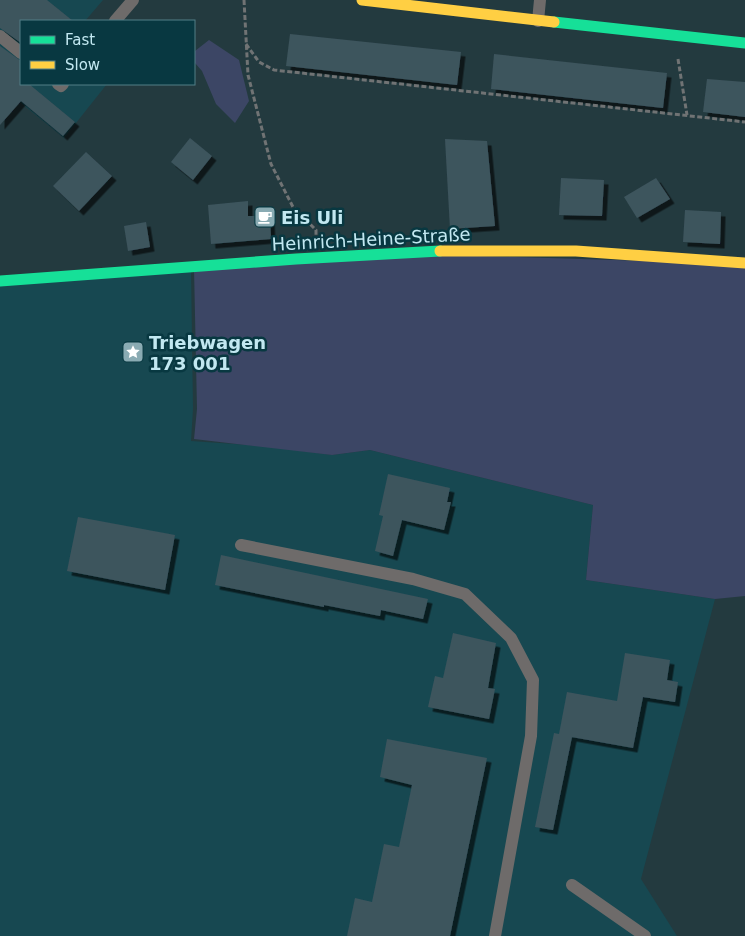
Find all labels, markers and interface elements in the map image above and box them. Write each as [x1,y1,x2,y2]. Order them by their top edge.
legend [20,20,195,85]
text: Fast [65,31,95,49]
text: Slow [65,56,100,74]
cafe icon: Eis Uli [253,205,277,229]
place label: Eis Uli [281,207,343,228]
street label: Heinrich-Heine-Straße [271,223,471,255]
place label: Triebwagen 173 001 [149,332,266,374]
place icon: Triebwagen 173 001 [121,340,145,364]

